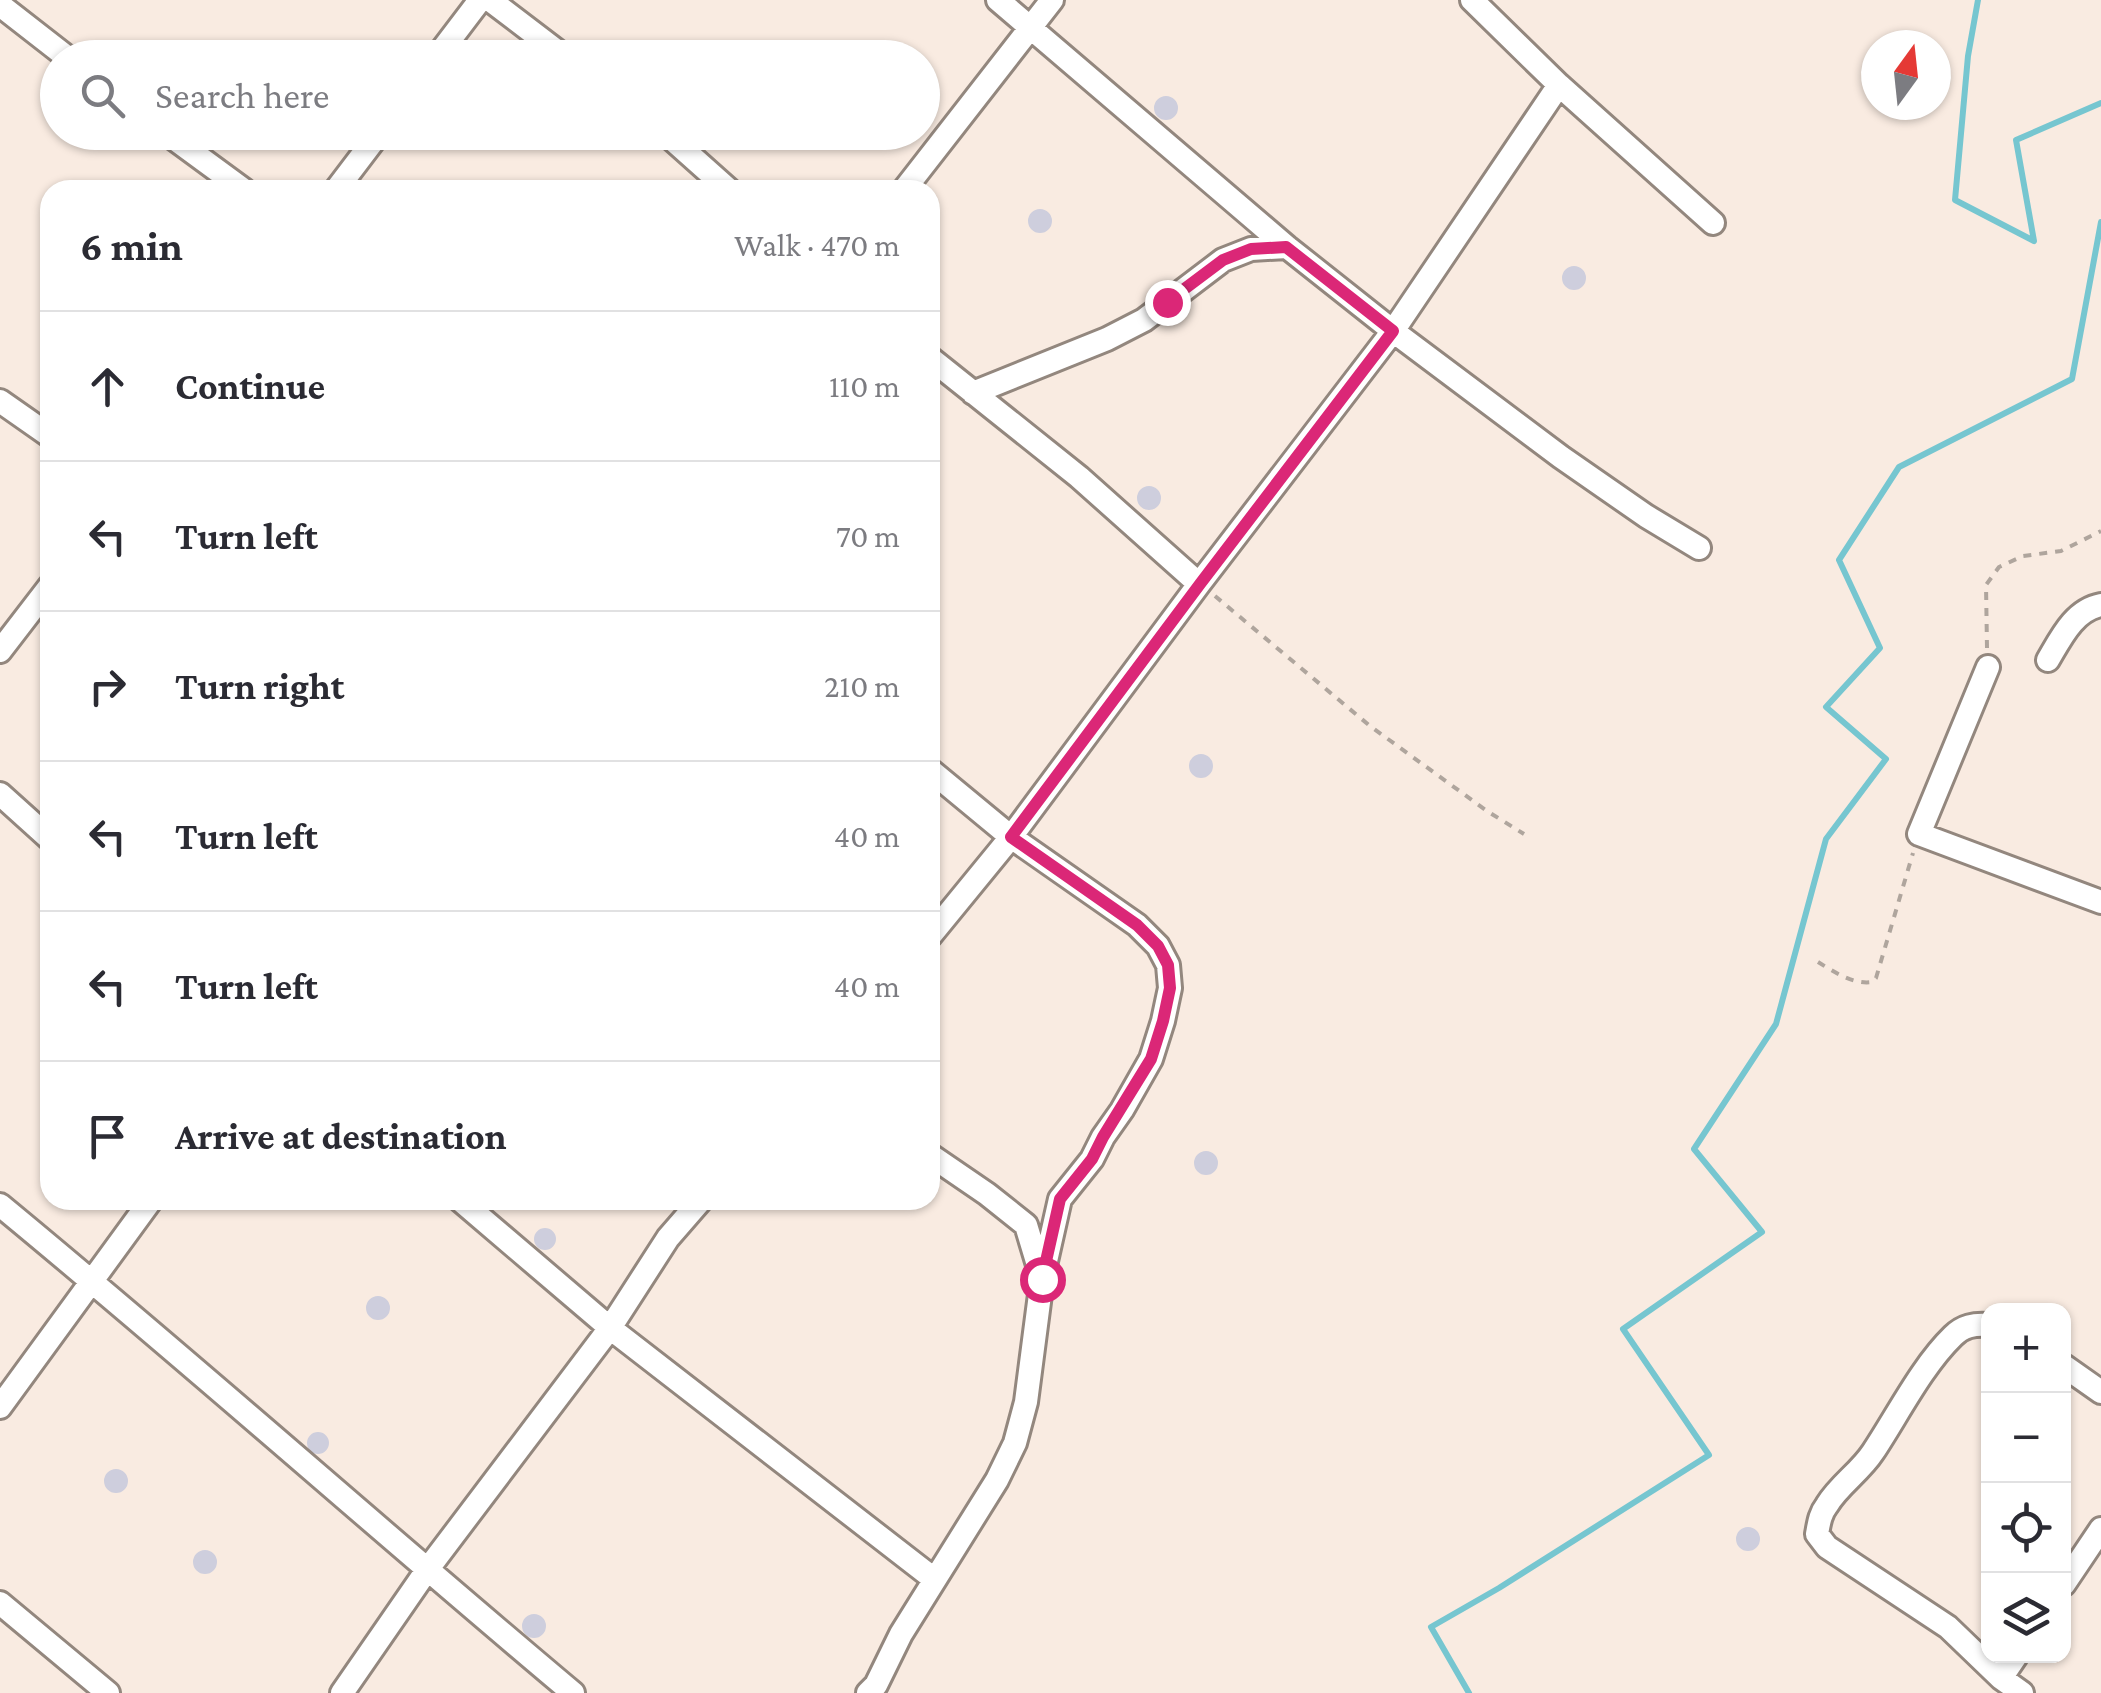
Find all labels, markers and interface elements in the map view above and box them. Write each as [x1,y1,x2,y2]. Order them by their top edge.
north arrow [1861,30,1951,120]
search box [40,40,940,150]
icon: search [75,68,130,123]
text: Search here [155,74,329,116]
text: 6 min [80,222,183,269]
text: Walk · 470 m [734,227,900,263]
route end [1145,280,1191,326]
icon: ahead [80,359,135,414]
text: Continue [175,365,325,407]
text: 110 m [829,368,900,404]
icon: left [80,509,135,564]
text: Turn left [175,515,318,557]
text: 70 m [836,518,900,554]
icon: right [80,659,135,714]
text: Turn right [175,665,344,707]
text: 210 m [824,668,900,704]
icon: left [80,809,135,864]
text: Turn left [175,815,318,857]
text: 40 m [834,818,900,854]
icon: left [80,959,135,1014]
text: Turn left [175,965,318,1007]
text: 40 m [834,968,900,1004]
icon: arrive [80,1109,135,1164]
text: Arrive at destination [175,1115,507,1157]
route start [1020,1257,1066,1303]
map controls [1981,1303,2071,1663]
button: + [1981,1303,2071,1393]
button: − [1981,1393,2071,1483]
button: locate [1981,1483,2071,1573]
button: layers [1981,1573,2071,1663]

